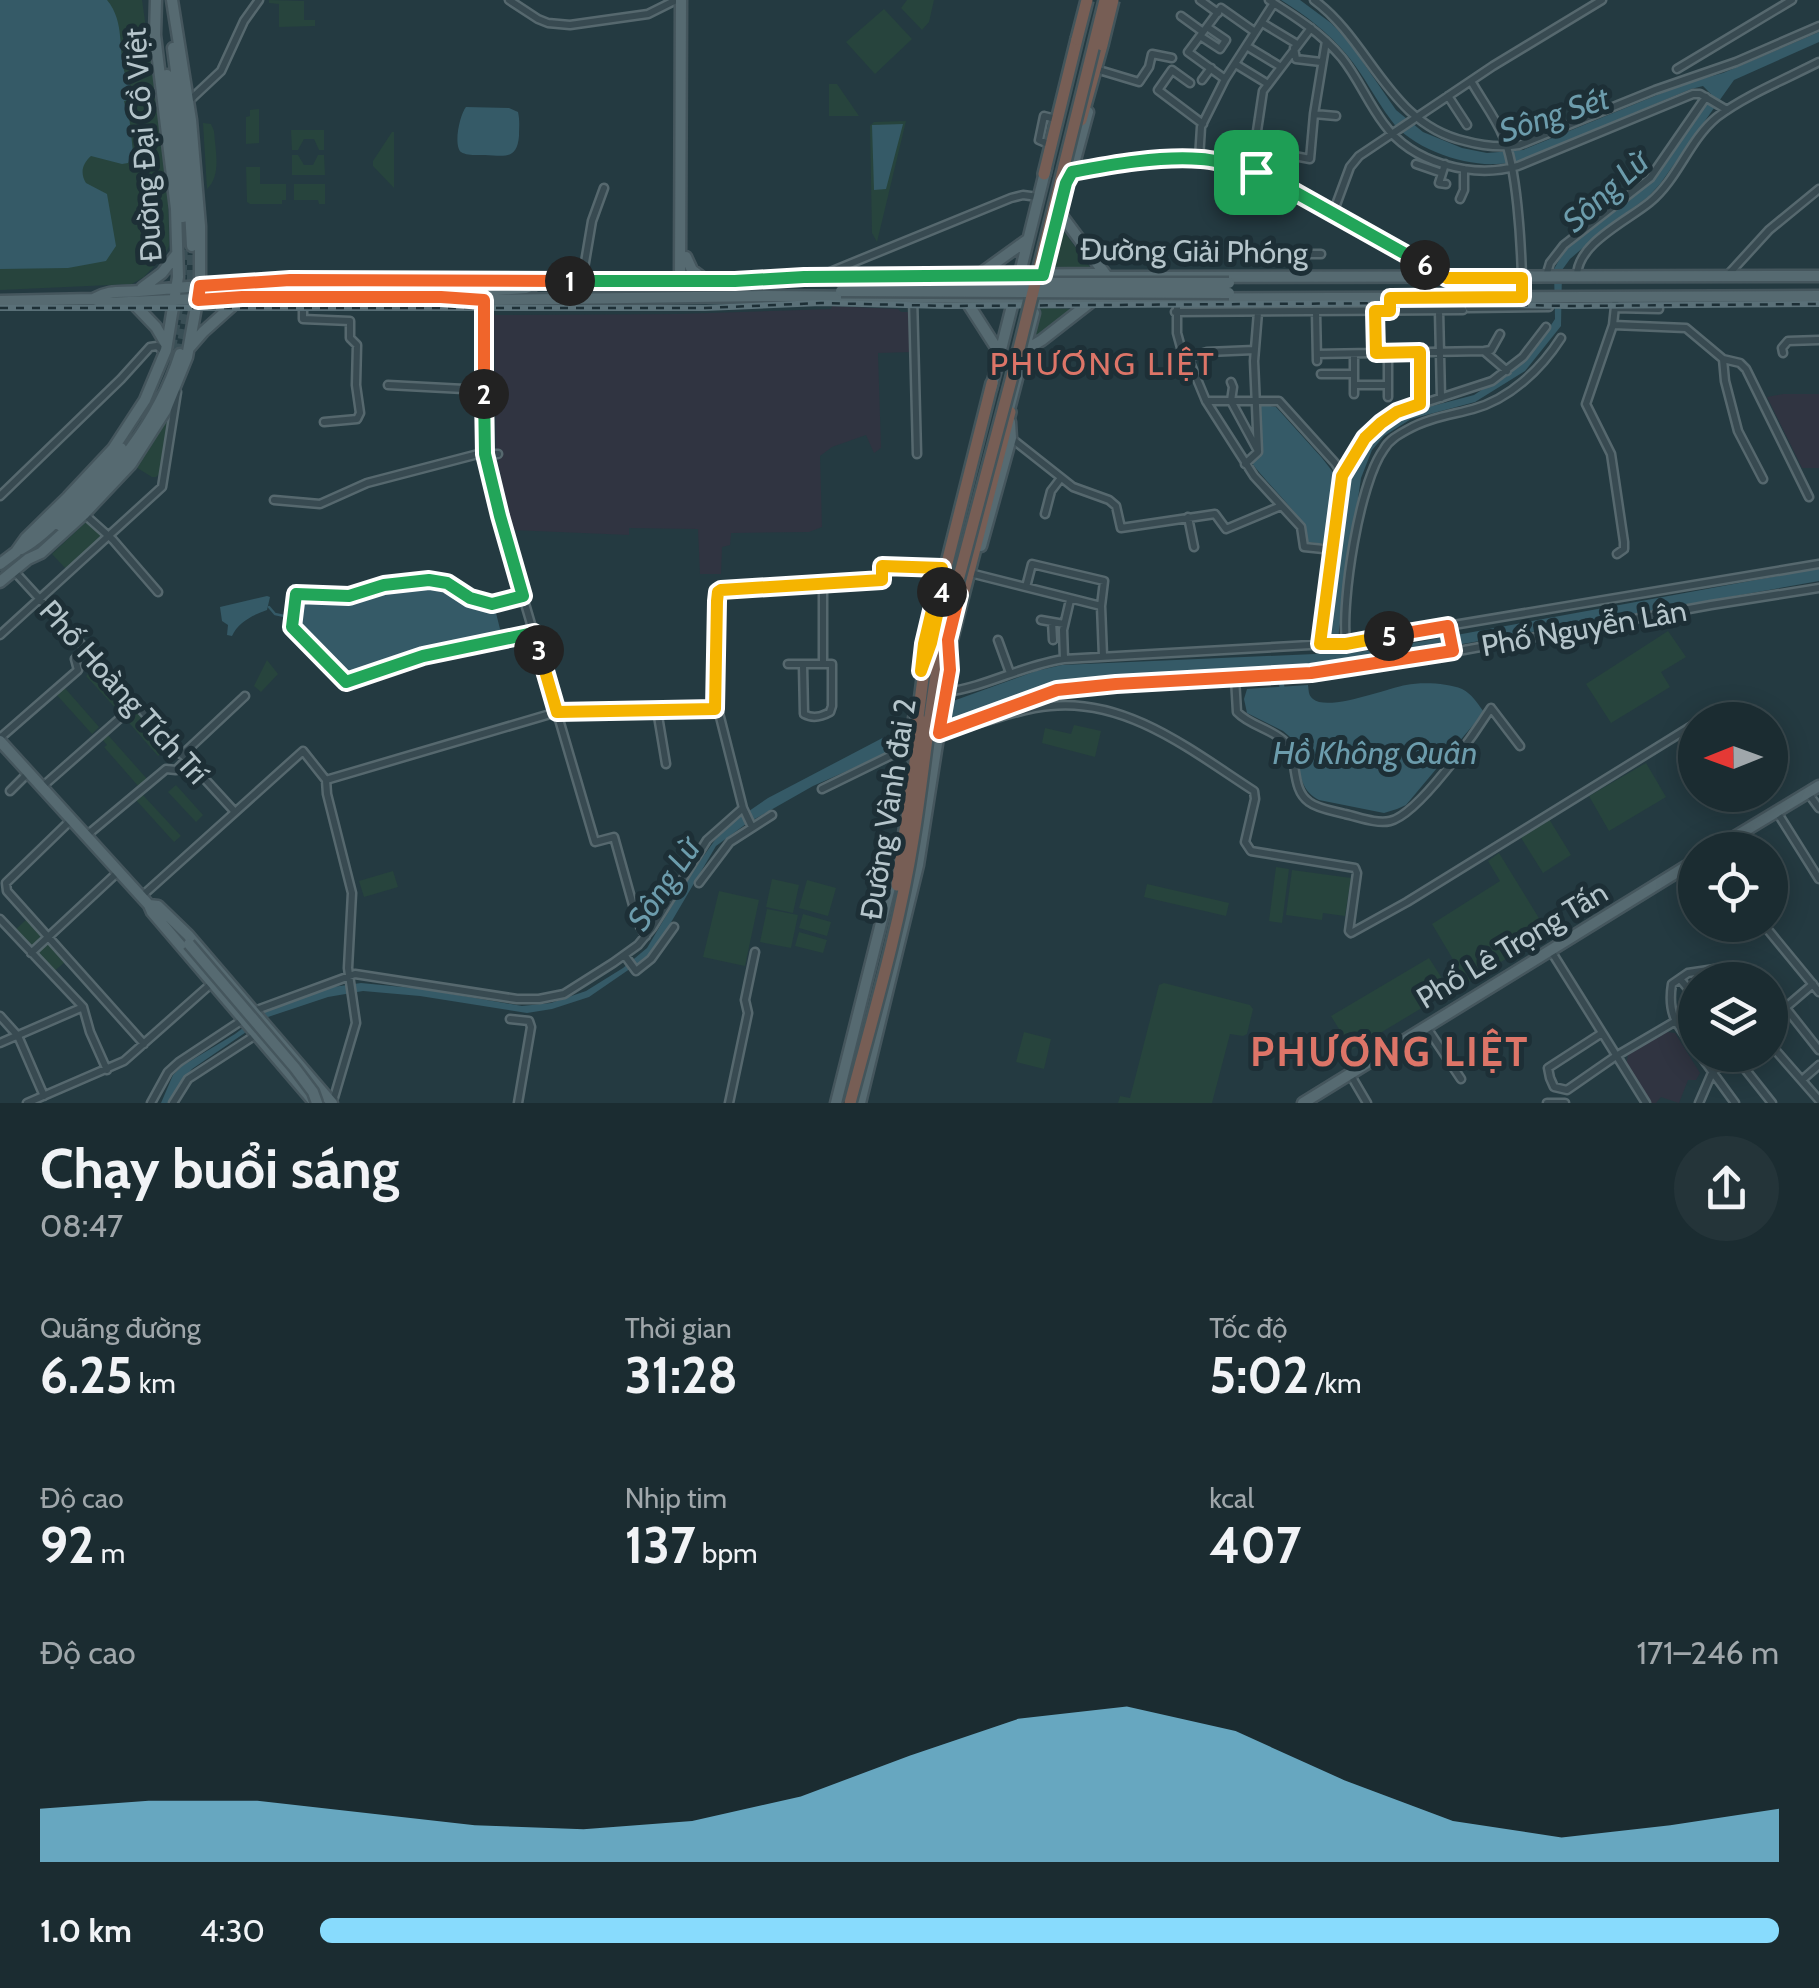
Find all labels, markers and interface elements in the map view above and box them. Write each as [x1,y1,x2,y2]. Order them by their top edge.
street label: Đường Đại Cồ Việt [116,27,170,263]
water label: Sông Sét [1494,78,1615,150]
pin [1214,130,1299,215]
water label: Sông Lừ [1554,140,1658,240]
icon: arrive [1229,145,1284,200]
street label: Đường Giải Phóng [1080,231,1309,272]
pin: 6 [1400,240,1450,290]
text: 6 [1417,248,1433,282]
pin: 1 [545,256,595,306]
text: 1 [565,264,575,298]
district label: PHƯƠNG LIỆT [990,344,1216,383]
pin: 2 [459,369,509,419]
text: 2 [477,377,491,411]
pin: 4 [917,567,967,617]
text: 4 [933,575,951,609]
street label: Phố Hoàng Tích Trí [32,592,216,792]
street label: Phố Nguyễn Lân [1478,592,1690,664]
pin: 5 [1364,611,1414,661]
text: 5 [1381,619,1397,653]
pin: 3 [514,625,564,675]
text: 3 [531,633,547,667]
street label: Đường Vành đai 2 [852,696,924,922]
north arrow [1678,702,1788,812]
map controls [1678,702,1788,1072]
water label: Hồ Không Quân [1273,733,1477,772]
water label: Sông Lừ [618,828,709,937]
button: locate [1678,832,1788,942]
street label: Phố Lê Trọng Tấn [1410,873,1614,1017]
button: layers [1678,962,1788,1072]
district label: PHƯƠNG LIỆT [1250,1027,1530,1076]
text: Chạy buổi sáng [40,1135,399,1202]
button: share [1674,1136,1779,1241]
text: 08:47 [40,1206,123,1245]
text: Quãng đường [40,1311,201,1345]
text: Thời gian [625,1311,732,1345]
text: Tốc độ [1209,1311,1287,1345]
text: 6.25 [40,1345,133,1406]
text: 31:28 [625,1345,738,1406]
text: 5:02 [1209,1345,1309,1406]
text: km [133,1366,176,1400]
text: /km [1309,1366,1361,1400]
text: Độ cao [40,1481,124,1515]
text: Nhịp tim [625,1481,727,1515]
text: kcal [1209,1481,1254,1515]
text: 92 [40,1515,95,1576]
text: 137 [625,1515,696,1576]
text: 407 [1209,1515,1301,1576]
text: m [95,1536,125,1570]
text: bpm [696,1536,758,1570]
text: Độ cao [40,1633,136,1672]
text: 171–246 m [1636,1633,1779,1672]
text: 1.0 km [40,1911,132,1950]
text: 4:30 [200,1911,265,1950]

